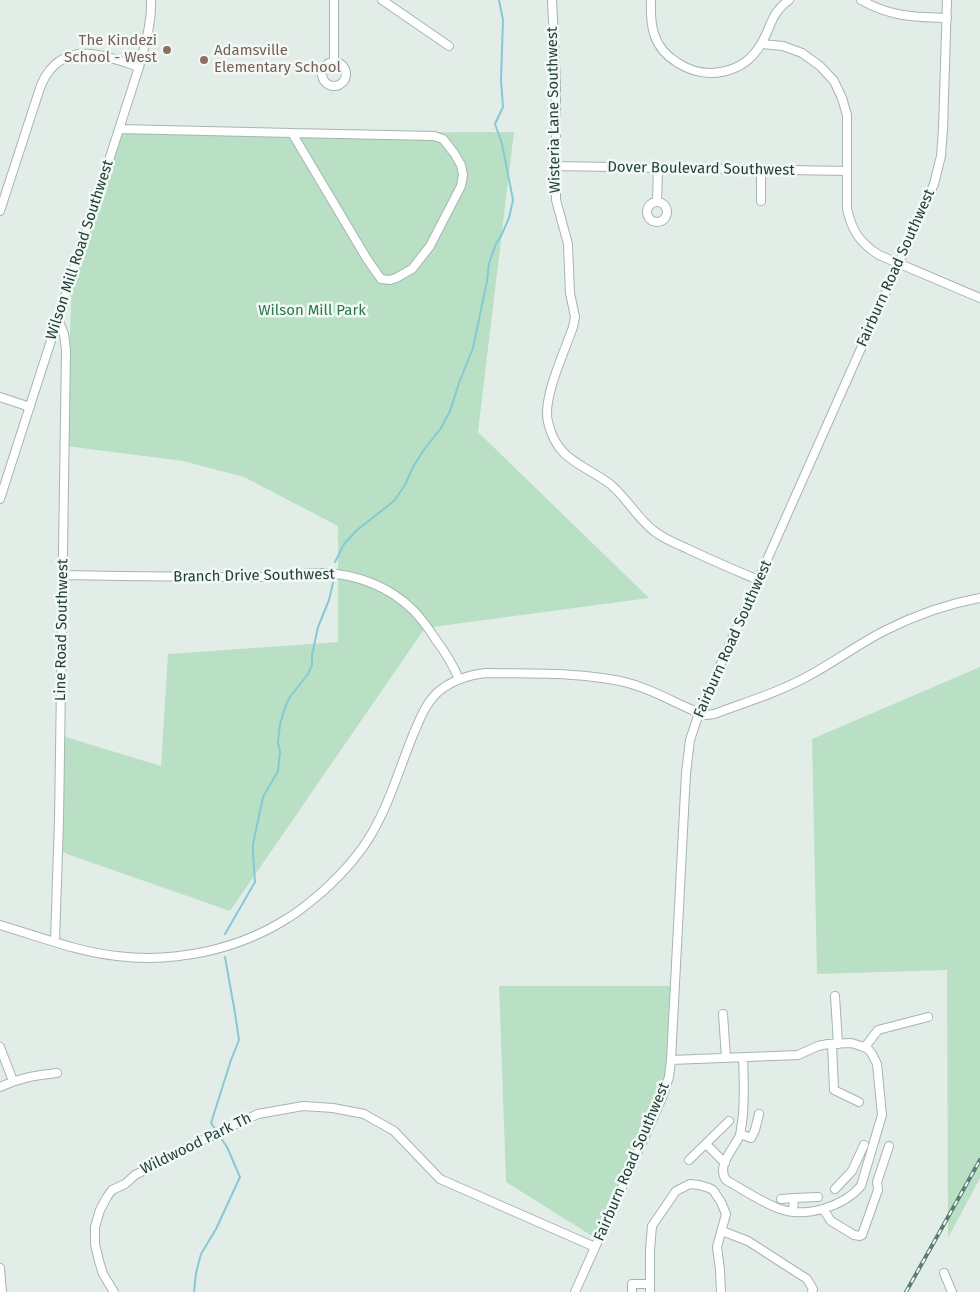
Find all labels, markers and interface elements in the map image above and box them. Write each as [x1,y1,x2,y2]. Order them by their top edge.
street label: Wisteria Lane Southwest [544,26,564,194]
place label: The Kindezi School - West [64,32,157,67]
place label: Adamsville Elementary School [214,42,341,77]
marker: The Kindezi School - West [161,44,173,56]
marker: Adamsville Elementary School [198,54,210,66]
street label: Wilson Mill Road Southwest [42,158,118,342]
street label: Dover Boulevard Southwest [607,158,795,180]
street label: Fairburn Road Southwest [853,186,939,350]
park label: Wilson Mill Park [258,302,366,320]
street label: Fairburn Road Southwest [690,557,776,721]
street label: Line Road Southwest [52,559,72,701]
street label: Branch Drive Southwest [173,566,335,586]
street label: Fairburn Road Southwest [590,1080,674,1244]
street label: Wildwood Park Th [138,1109,254,1179]

